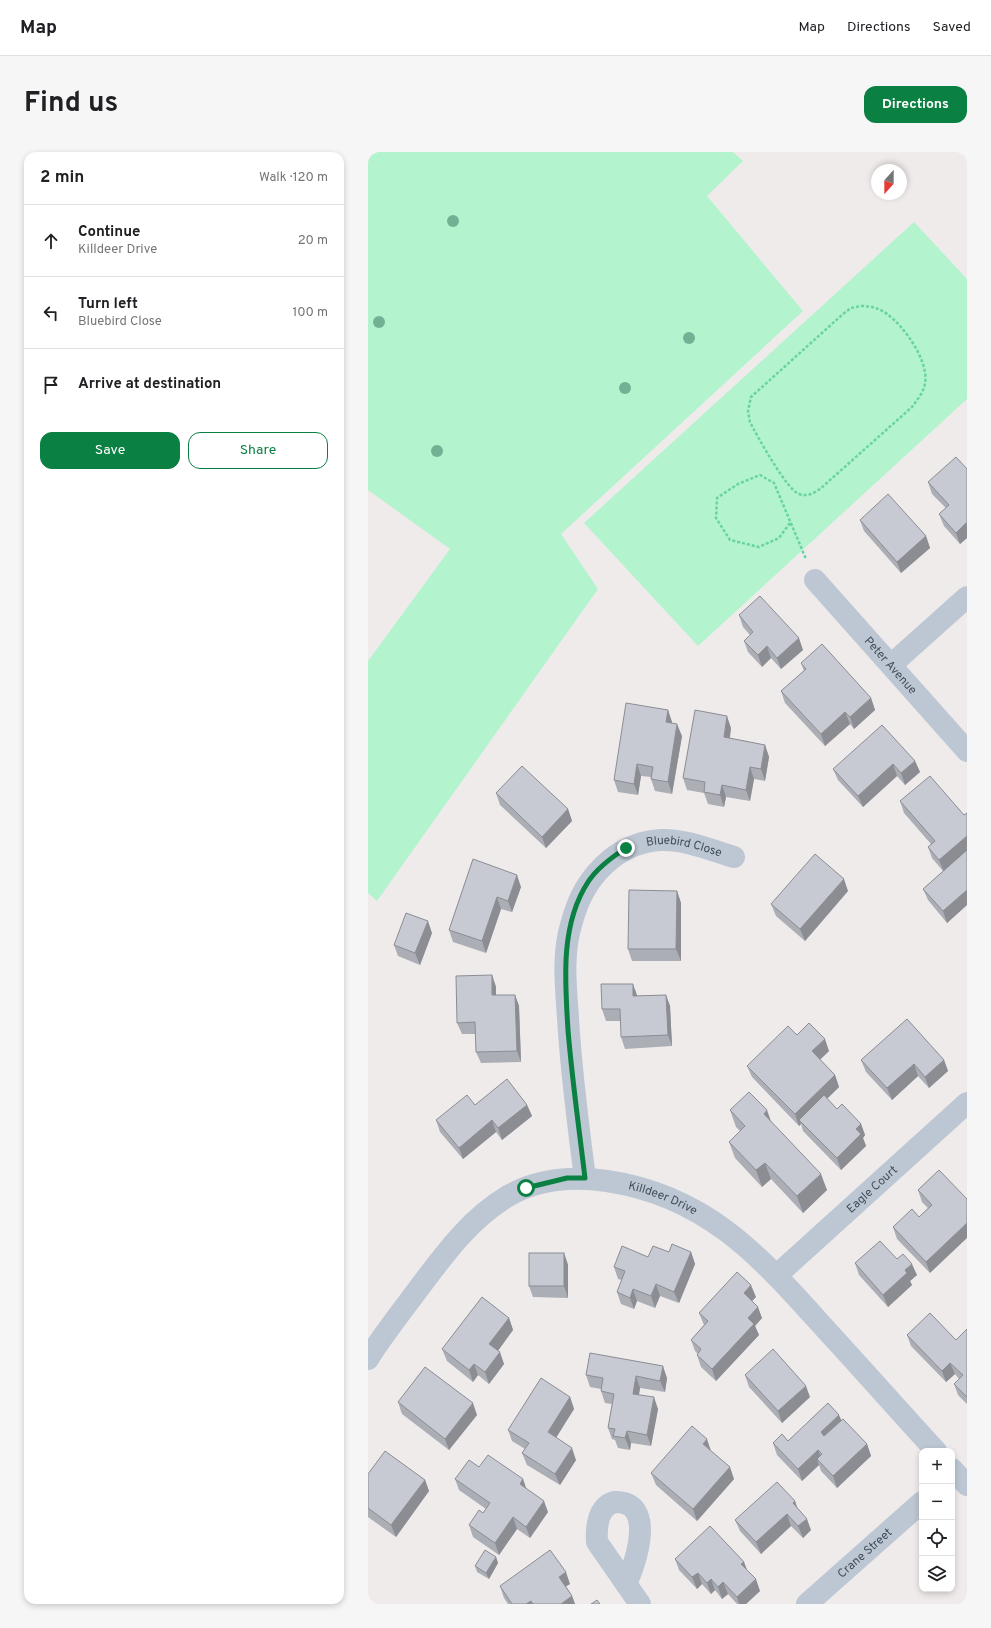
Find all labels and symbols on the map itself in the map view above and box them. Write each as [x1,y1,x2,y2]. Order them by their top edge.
north arrow [871,164,907,200]
street label: Peter Avenue [860,634,920,698]
street label: Bluebird Close [645,833,724,862]
route end [617,839,635,857]
street label: Eagle Court [844,1163,902,1217]
street label: Killdeer Drive [627,1178,700,1219]
route start [517,1179,535,1197]
street label: Crane Street [835,1525,896,1582]

